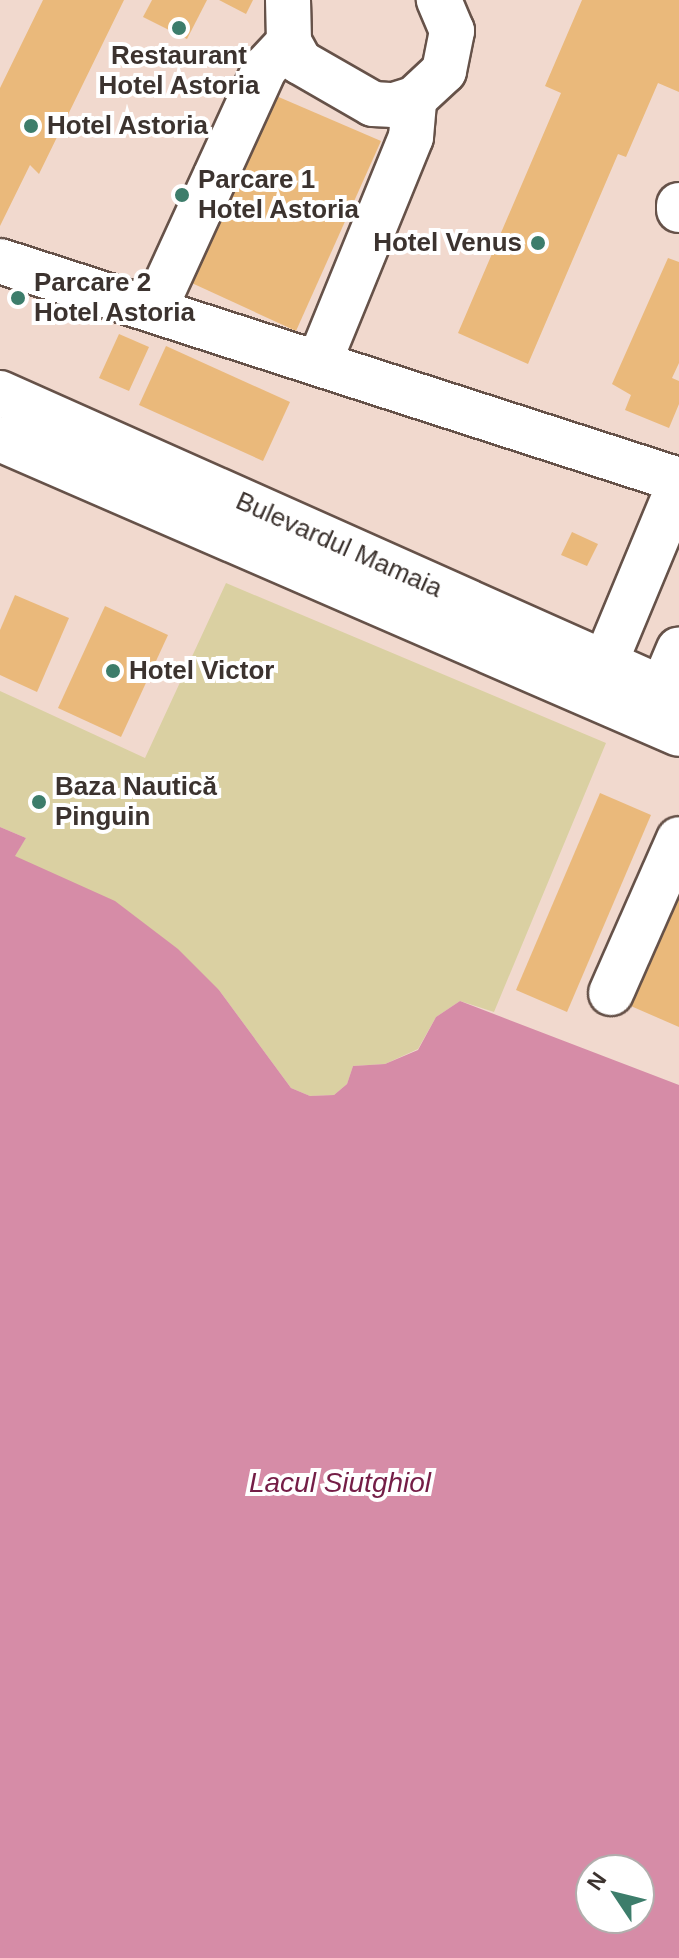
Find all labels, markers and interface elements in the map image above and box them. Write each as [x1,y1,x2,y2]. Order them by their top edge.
marker: Restaurant Hotel Astoria [170,19,188,37]
place label: Restaurant Hotel Astoria [98,40,260,102]
place label: Hotel Astoria [47,110,209,142]
marker: Hotel Astoria [22,117,40,135]
place label: Parcare 1 Hotel Astoria [198,164,360,226]
marker: Parcare 1 Hotel Astoria [173,186,191,204]
place label: Hotel Venus [373,227,522,259]
marker: Hotel Venus [529,234,547,252]
place label: Parcare 2 Hotel Astoria [34,267,196,328]
marker: Parcare 2 Hotel Astoria [9,289,27,307]
street label: Bulevardul Mamaia [231,485,447,605]
place label: Hotel Victor [129,655,274,687]
marker: Hotel Victor [104,662,122,680]
place label: Baza Nautică Pinguin [55,771,217,832]
marker: Baza Nautică Pinguin [30,793,48,811]
water label: Lacul Siutghiol [249,1466,431,1500]
north arrow [575,1854,655,1934]
text: N [582,1867,611,1895]

